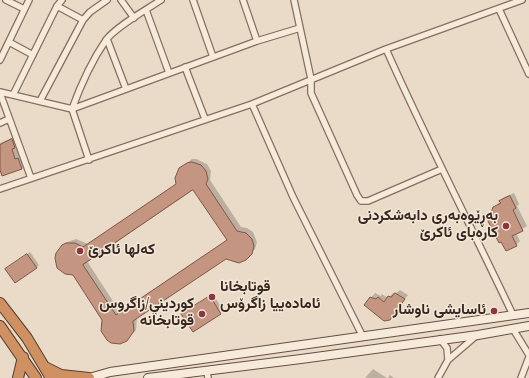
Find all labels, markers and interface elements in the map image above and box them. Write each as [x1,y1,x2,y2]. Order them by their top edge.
place label: بەڕێوەبەری دابەشکردنی کارەبای ئاکرێ [358,208,498,243]
marker: بەڕێوەبەری دابەشکردنی کارەبای ئاکرێ [501,221,511,231]
place label: کەلها ئاکرێ [88,242,155,260]
marker: کەلها ئاکرێ [75,246,85,256]
place label: قوتابخانا ئامادەییا زاگرۆس [220,279,321,314]
marker: قوتابخانا ئامادەییا زاگرۆس [207,292,217,302]
place label: كورديني/زاگروس قوتابخانه‌ [99,296,194,331]
place label: ئاسايشى ناوشار [393,302,486,320]
marker: ئاسايشى ناوشار [489,306,499,316]
marker: كورديني/زاگروس قوتابخانه‌ [197,309,207,319]

